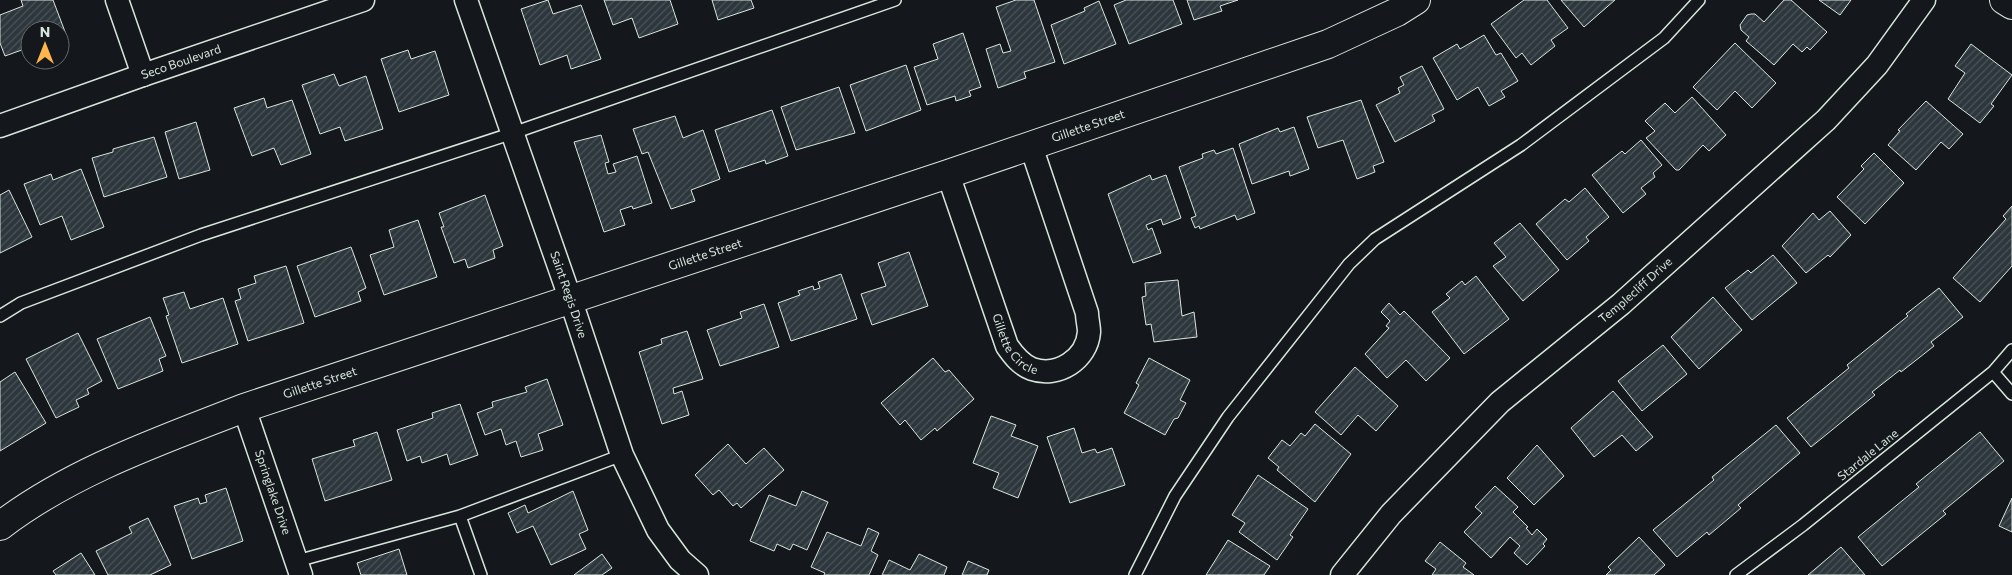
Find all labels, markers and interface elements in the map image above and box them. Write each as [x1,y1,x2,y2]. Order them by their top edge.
north arrow [20,20,70,70]
text: N [40,23,50,40]
street label: Seco Boulevard [139,41,223,81]
street label: Gillette Street [1049,106,1126,144]
street label: Gillette Street [666,235,744,272]
street label: Saint Regis Drive [548,249,591,340]
street label: Templecliff Drive [1595,254,1674,325]
street label: Gillette Circle [990,311,1040,376]
street label: Gillette Street [281,363,358,401]
street label: Stardale Lane [1834,426,1901,483]
street label: Springlake Drive [253,448,295,536]

